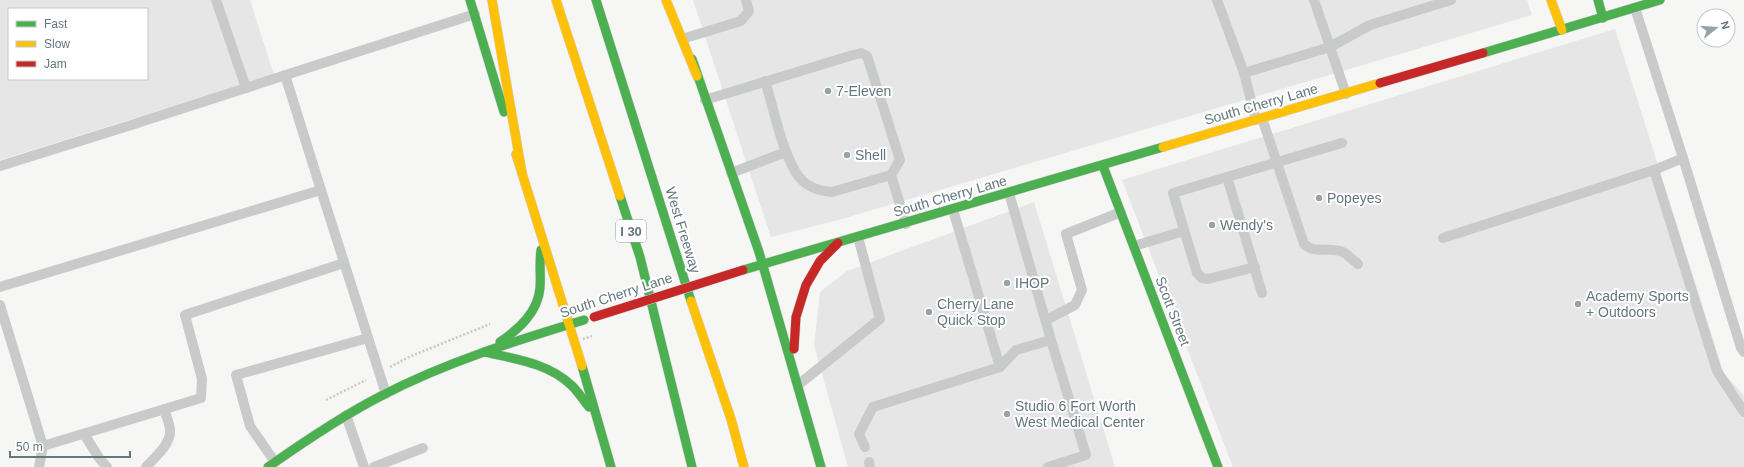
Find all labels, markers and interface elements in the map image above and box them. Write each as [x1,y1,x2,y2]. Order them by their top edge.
legend [8,8,148,80]
north arrow [1696,8,1736,48]
text: Fast [44,17,68,31]
text: N [1719,20,1732,31]
text: Slow [44,37,70,51]
text: Jam [44,57,67,71]
street label: South Cherry Lane [1202,80,1320,128]
place label: 7-Eleven [836,83,891,99]
marker: 7-Eleven [823,86,833,96]
place label: Shell [855,147,886,163]
marker: Shell [842,150,852,160]
street label: South Cherry Lane [891,172,1009,220]
street label: West Freeway [662,185,704,275]
place label: Popeyes [1327,190,1381,206]
marker: Popeyes [1314,193,1324,203]
place label: Wendy's [1220,217,1273,233]
road number: I 30 [616,220,646,242]
marker: Wendy's [1207,220,1217,230]
street label: South Cherry Lane [558,269,675,321]
street label: Scott Street [1152,274,1194,348]
place label: IHOP [1015,275,1049,291]
marker: IHOP [1002,278,1012,288]
place label: Academy Sports + Outdoors [1586,288,1689,320]
place label: Cherry Lane Quick Stop [937,296,1014,328]
marker: Academy Sports + Outdoors [1573,299,1583,309]
marker: Cherry Lane Quick Stop [924,307,934,317]
place label: Studio 6 Fort Worth West Medical Center [1015,398,1145,430]
marker: Studio 6 Fort Worth West Medical Center [1002,409,1012,419]
scale bar [10,433,130,459]
text: 50 m [16,440,43,454]

